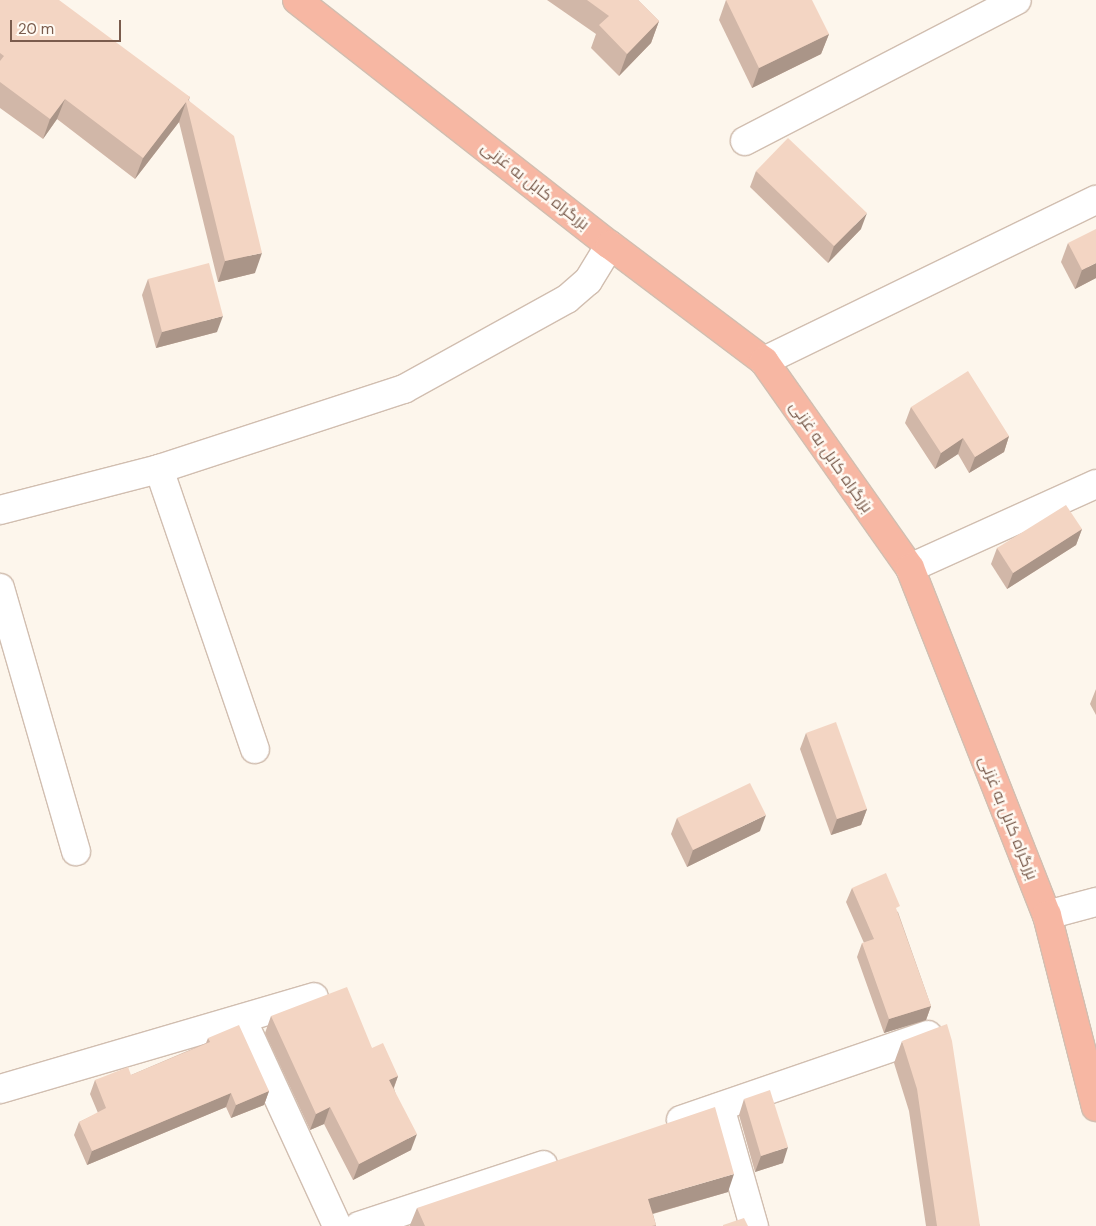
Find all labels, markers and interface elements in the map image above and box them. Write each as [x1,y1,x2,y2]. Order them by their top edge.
scale bar [12,10,124,42]
text: 20 m [18,19,54,39]
street label: بزرگراه کابل به غزنی [477,138,593,234]
street label: بزرگراه کابل به غزنی [785,398,877,516]
street label: بزرگراه کابل به غزنی [974,753,1042,883]

